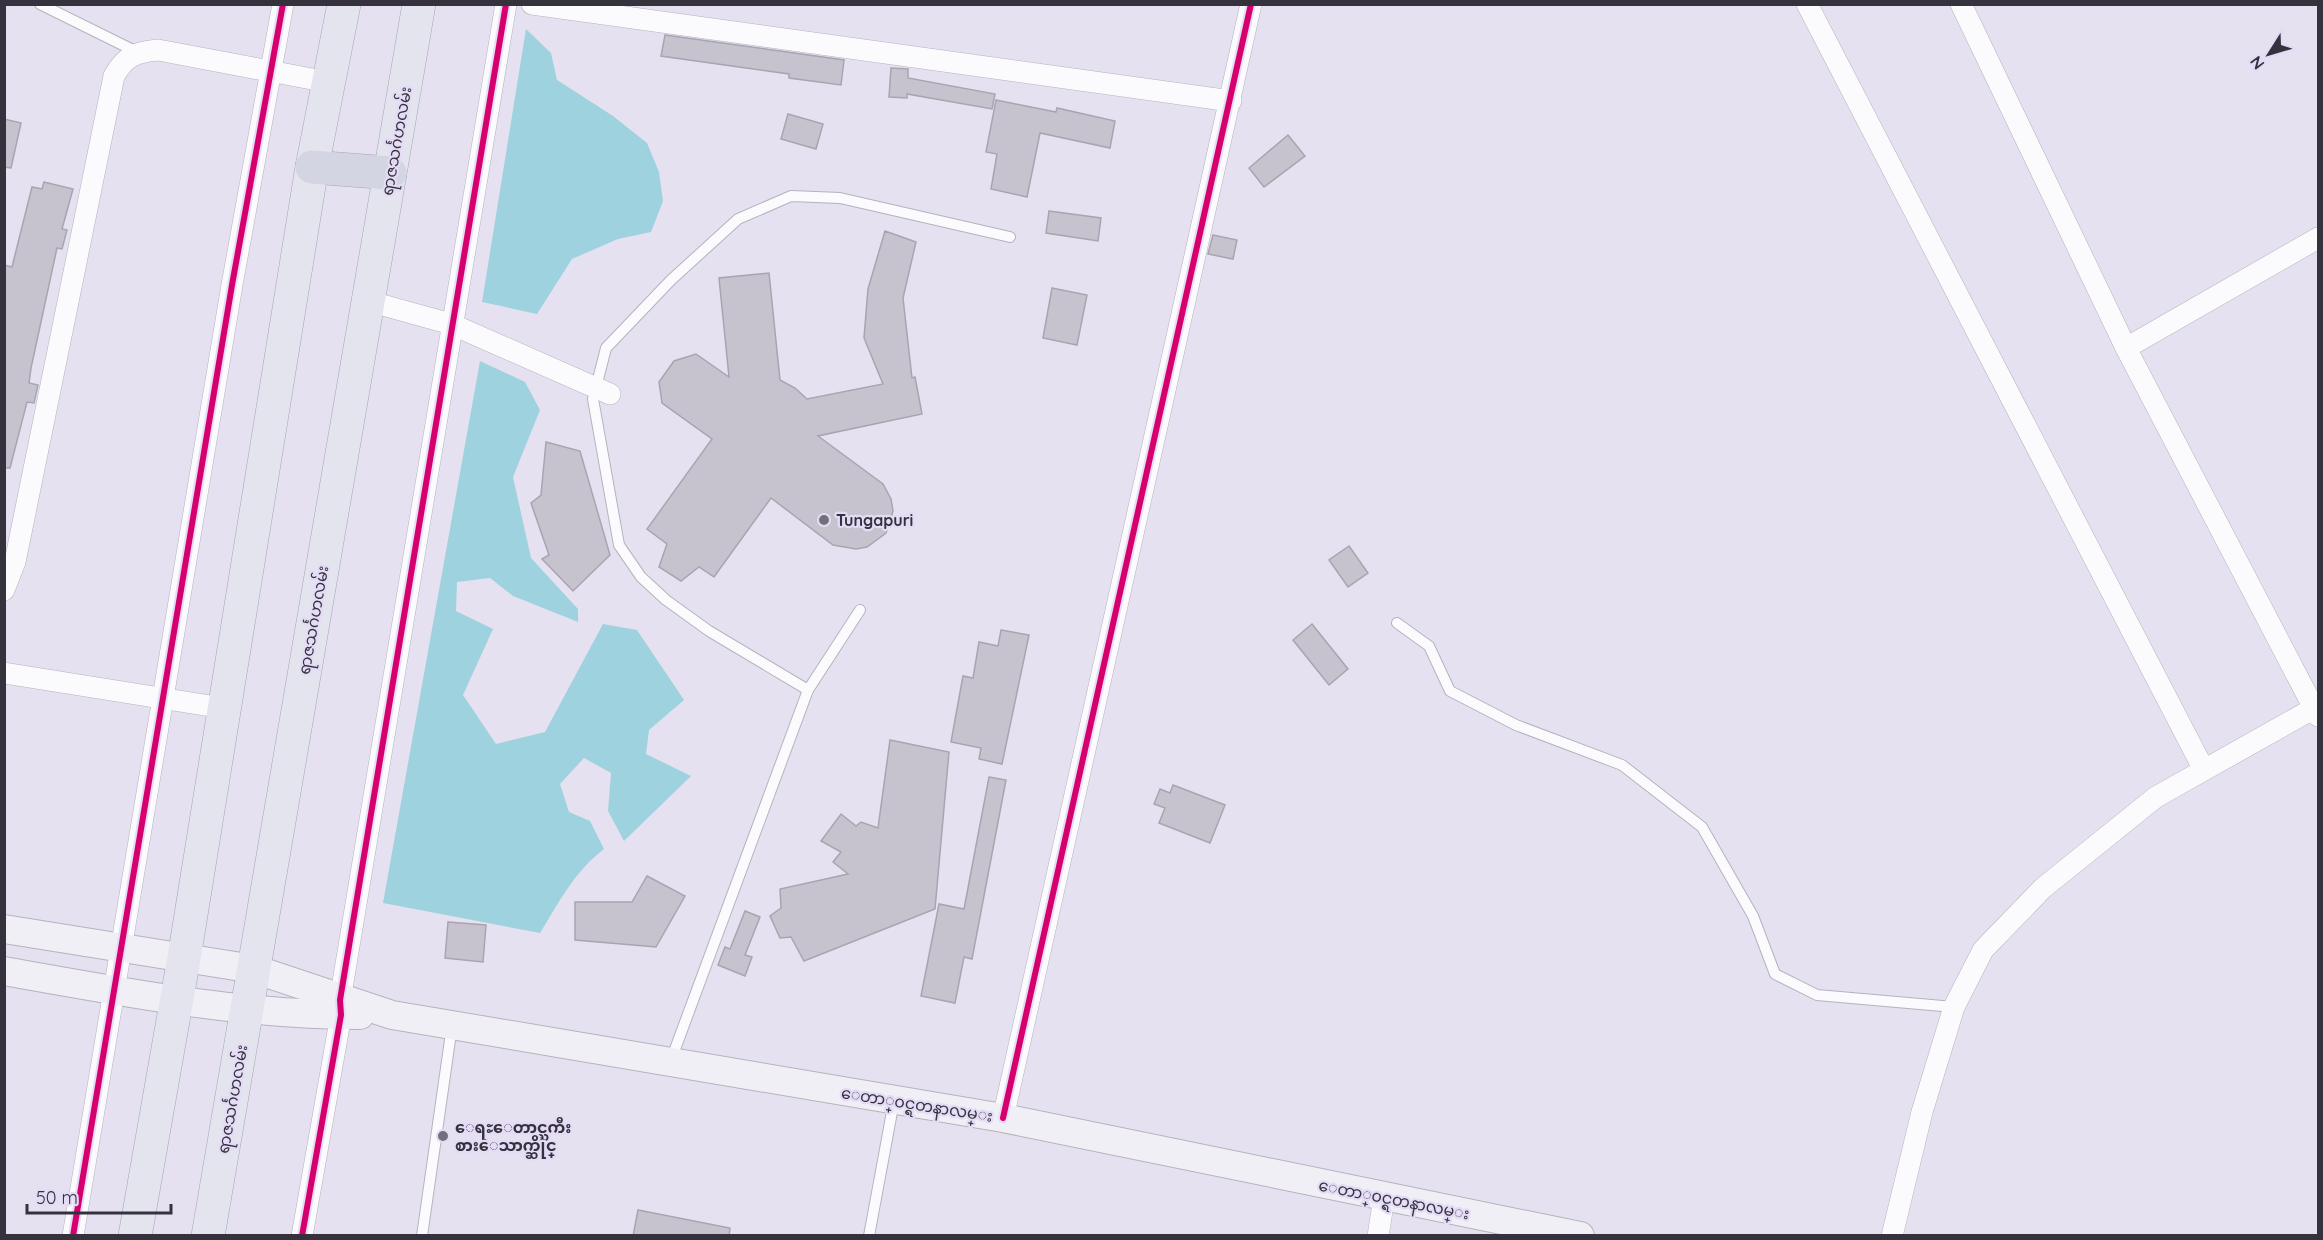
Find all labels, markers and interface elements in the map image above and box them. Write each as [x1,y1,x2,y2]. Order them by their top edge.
north arrow [2239,24,2299,84]
text: N [2245,52,2269,74]
street label: ရာဇသင်္ဂဟလမ်း [376,85,419,198]
place label: Tungapuri [836,510,913,530]
marker: Tungapuri [817,513,831,527]
street label: ရာဇသင်္ဂဟလမ်း [293,564,336,677]
street label: ရာဇသင်္ဂဟလမ်း [212,1043,255,1156]
street label: ေတာ္၀င္ရတနာလမ္း [839,1082,994,1130]
place label: ေရႊေတာင္ႀကီး စားေသာက္ဆိုင္ [455,1116,571,1159]
marker: ေရႊေတာင္ႀကီး စားေသာက္ဆိုင္ [436,1129,450,1143]
street label: ေတာ္၀င္ရတနာလမ္း [1316,1175,1471,1228]
scale bar [27,1177,171,1215]
text: 50 m [36,1186,78,1209]

